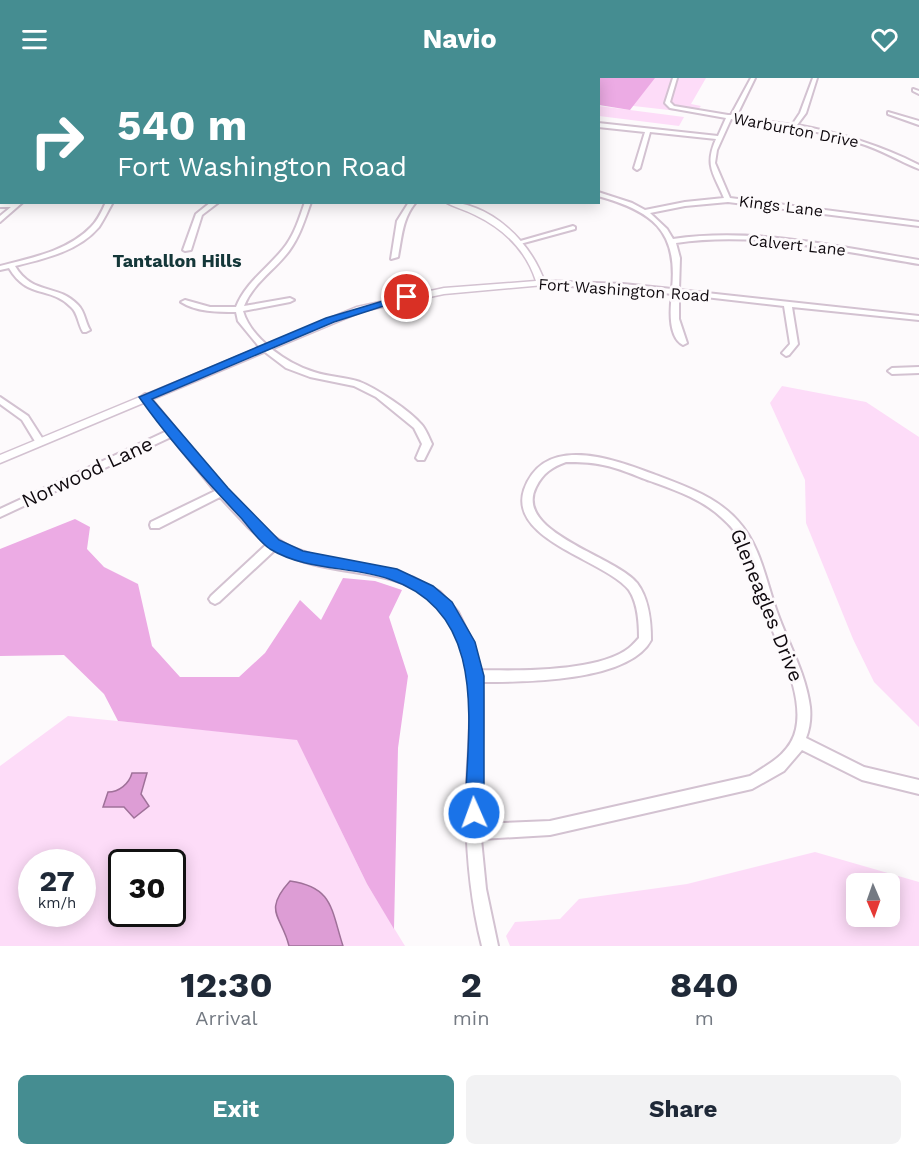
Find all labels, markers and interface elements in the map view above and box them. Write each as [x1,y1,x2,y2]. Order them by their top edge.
icon: menu [18,23,51,56]
text: Navio [422,23,497,55]
icon: heart [868,23,901,56]
text: 540 m [117,101,247,150]
icon: right [18,102,96,180]
street label: Warburton Drive [731,108,861,152]
text: Fort Washington Road [117,151,407,183]
street label: Kings Lane [738,191,824,221]
street label: Calvert Lane [747,230,847,260]
district label: Tantallon Hills [113,250,242,271]
pin [381,271,432,322]
street label: Fort Washington Road [538,275,710,305]
icon: arrive [390,280,423,313]
street label: Norwood Lane [18,431,156,513]
street label: Gleneagles Drive [725,525,809,685]
position arrow [442,781,506,845]
speed limit sign: 30 [108,849,186,927]
text: 27 [39,863,75,898]
north arrow [846,873,900,927]
map controls [846,873,900,927]
text: km/h [38,894,76,912]
text: 12:30 [180,964,273,1006]
text: 2 [460,964,482,1006]
text: 840 [670,964,739,1006]
text: Arrival [195,1006,258,1030]
text: min [453,1006,490,1030]
text: m [695,1006,714,1030]
button: Exit [18,1075,454,1144]
button: Share [466,1075,901,1144]

